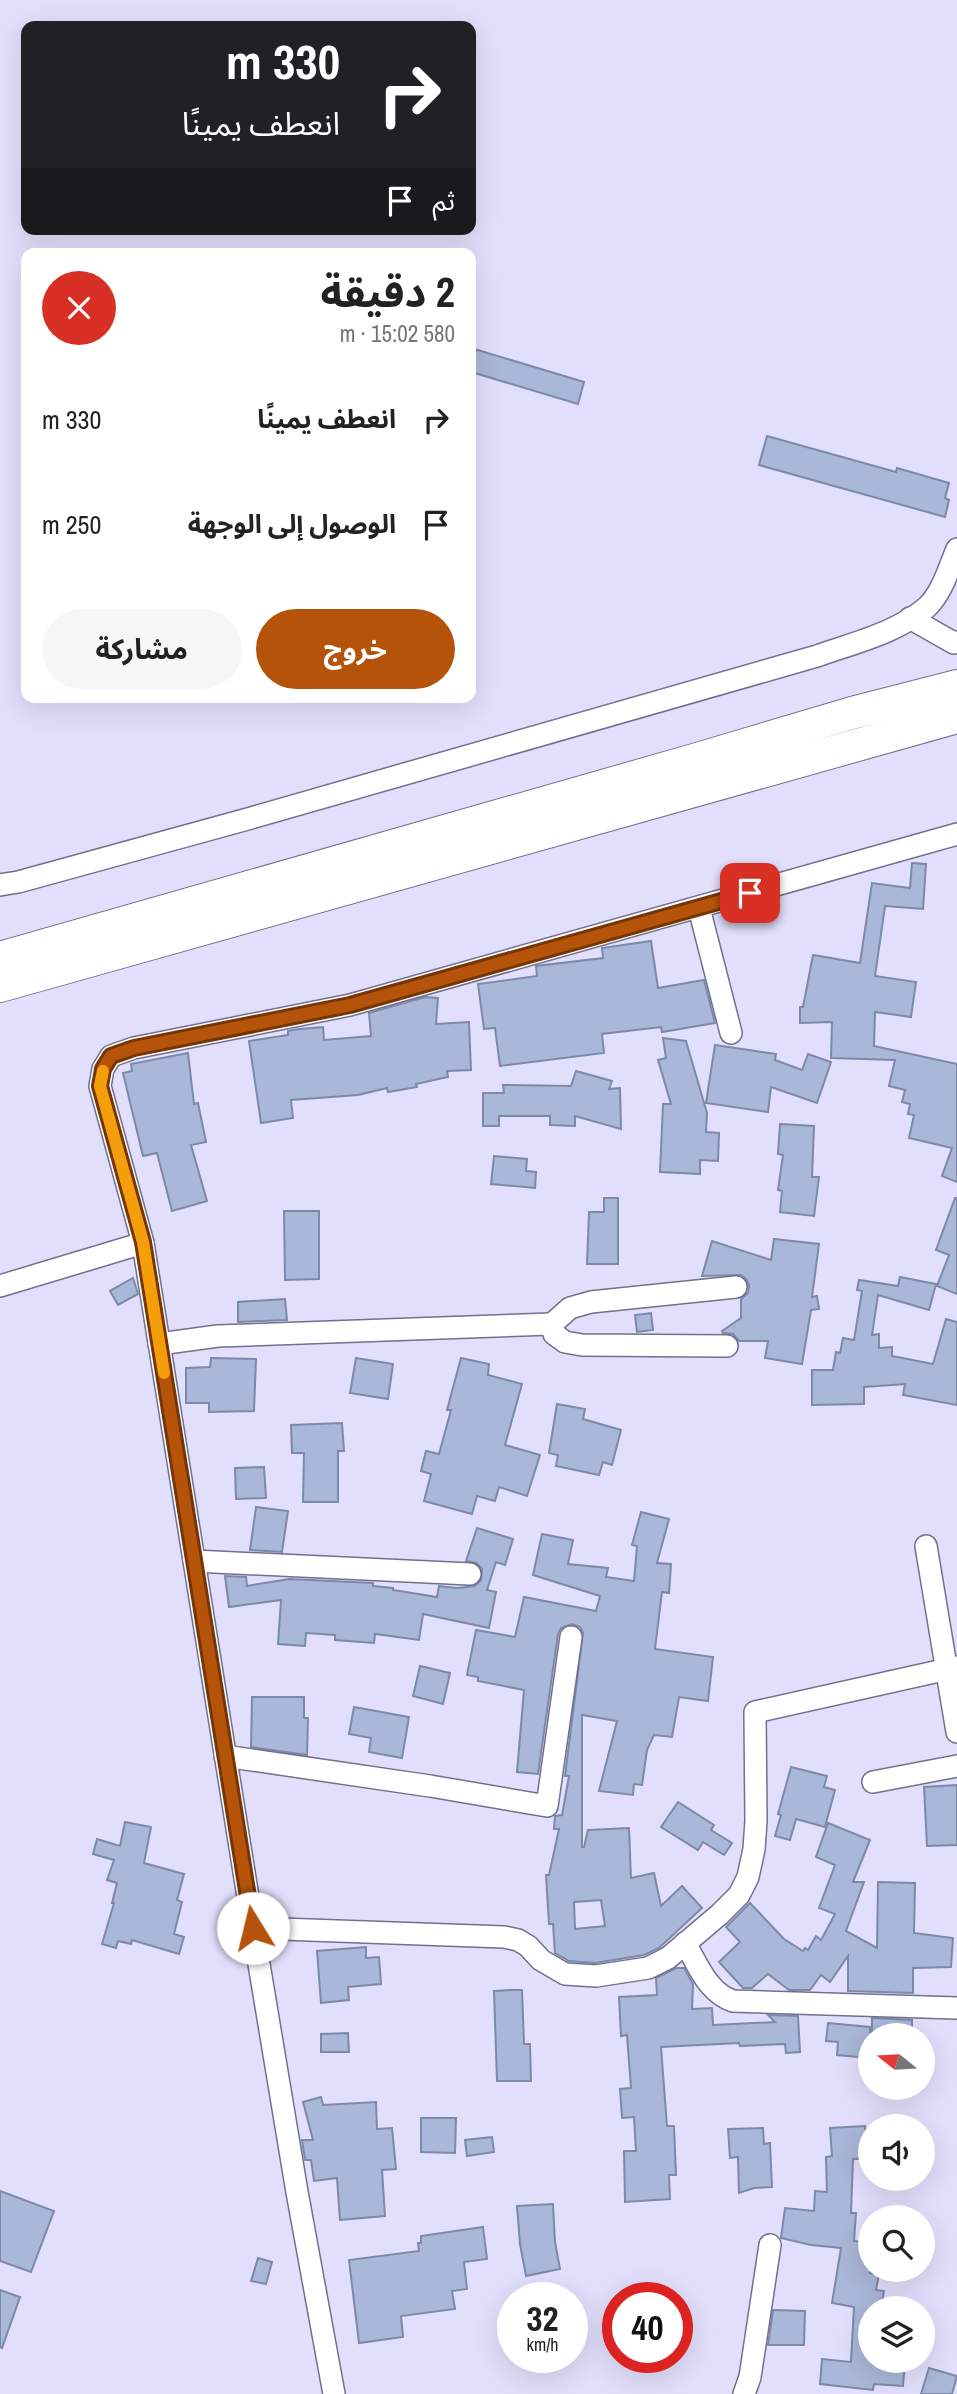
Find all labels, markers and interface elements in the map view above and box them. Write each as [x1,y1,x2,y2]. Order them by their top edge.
text: 330 m [226,28,340,94]
icon: right [364,49,455,140]
text: انعطف يمينًا [182,102,340,145]
icon: arrive [381,182,419,220]
text: ثم [433,183,455,218]
text: 2 دقيقة [321,264,455,320]
button: close [42,271,116,345]
text: 580 m · 15:02 [340,318,455,349]
text: انعطف يمينًا [257,401,396,436]
icon: right [417,401,455,439]
text: 330 m [42,402,101,437]
text: الوصول إلى الوجهة [188,506,396,541]
icon: arrive [417,506,455,544]
text: 250 m [42,507,101,542]
button: مشاركة [42,609,242,689]
button: خروج [256,609,455,689]
pin [720,863,780,923]
icon: arrive [731,874,769,912]
position arrow [216,1891,290,1965]
north arrow [858,2023,934,2100]
map controls [858,2023,935,2373]
button: sound [858,2114,935,2191]
button: search [858,2205,935,2282]
speed limit sign: 40 [602,2282,693,2373]
text: 32 [527,2295,558,2342]
button: layers [858,2296,935,2373]
text: km/h [527,2332,559,2357]

